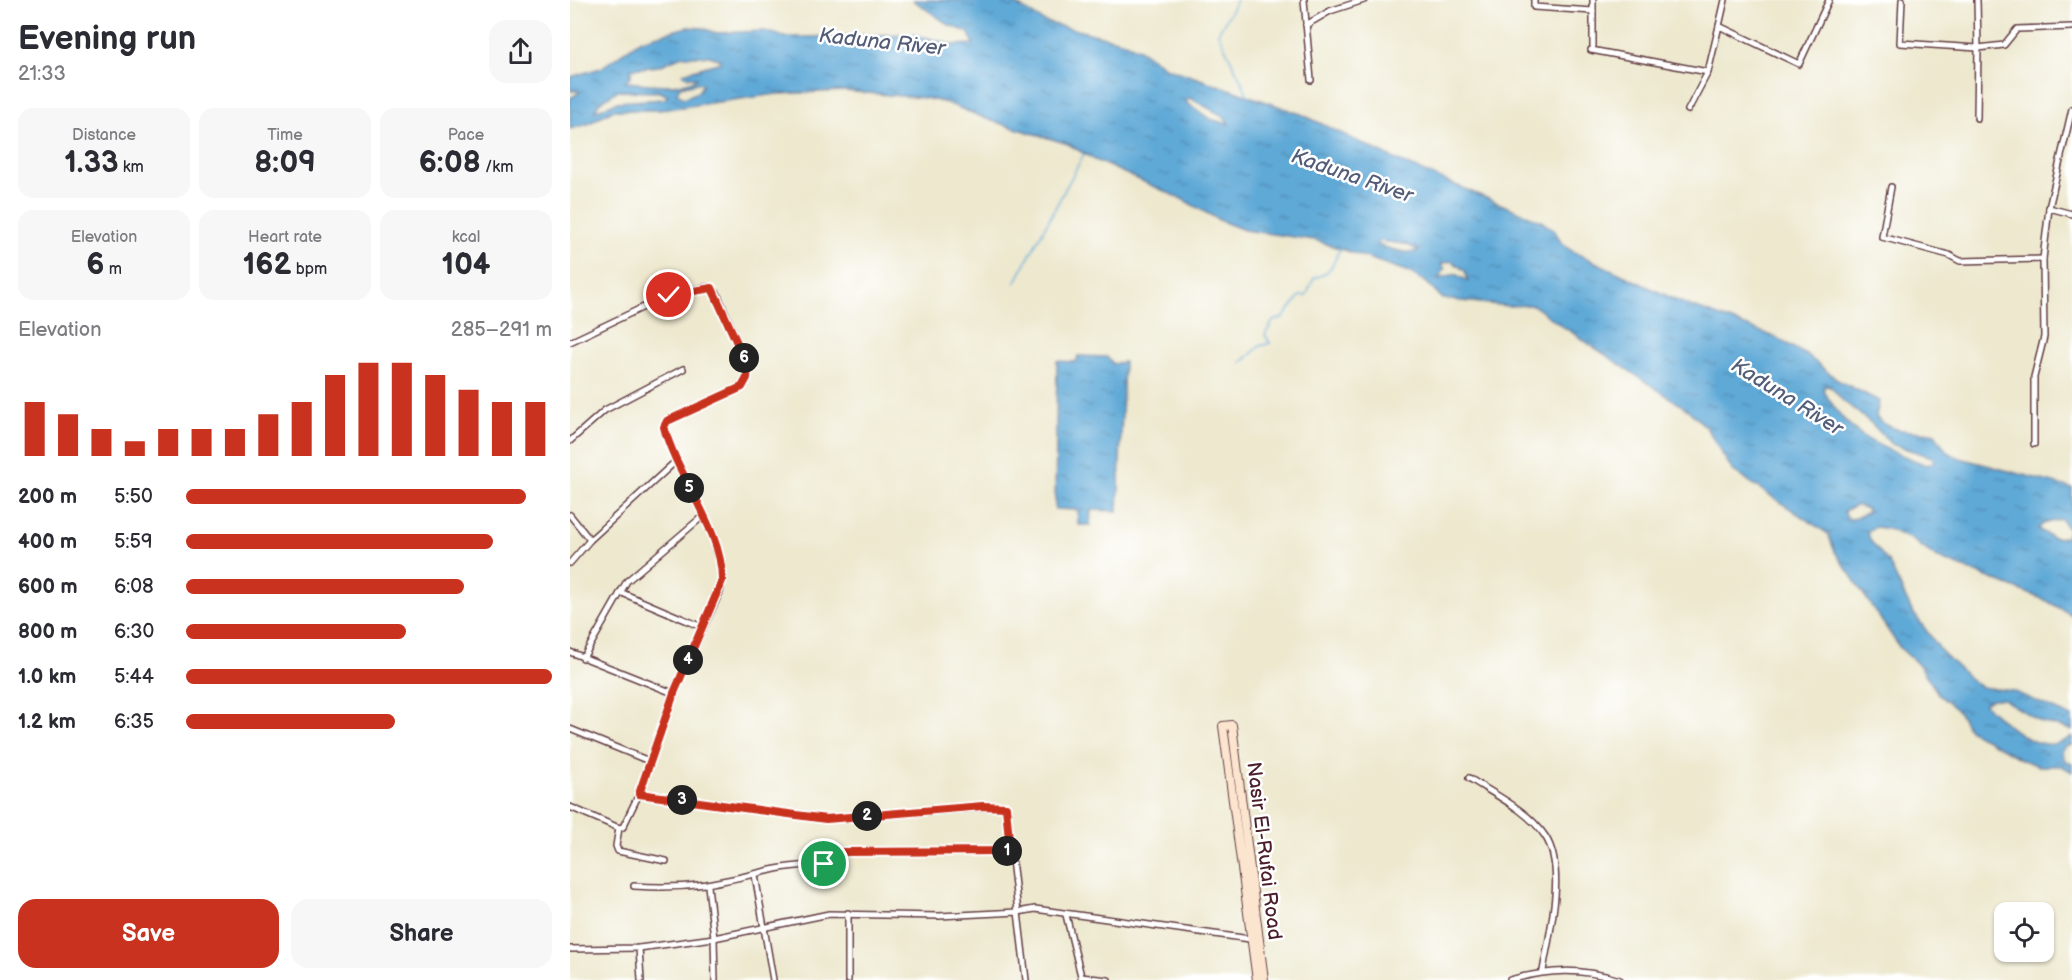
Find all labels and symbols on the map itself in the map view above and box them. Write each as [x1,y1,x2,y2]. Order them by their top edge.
water label: Kaduna River [818,23,948,61]
water label: Kaduna River [1288,144,1417,209]
pin [643,269,694,320]
pin: 6 [729,343,759,373]
water label: Kaduna River [1727,353,1849,442]
pin: 5 [674,473,704,503]
pin: 4 [673,645,703,675]
street label: Nasir El-Rufai Road [1241,761,1287,941]
pin: 3 [667,785,697,815]
pin: 2 [852,801,882,831]
pin: 1 [992,836,1022,866]
pin [798,838,849,889]

